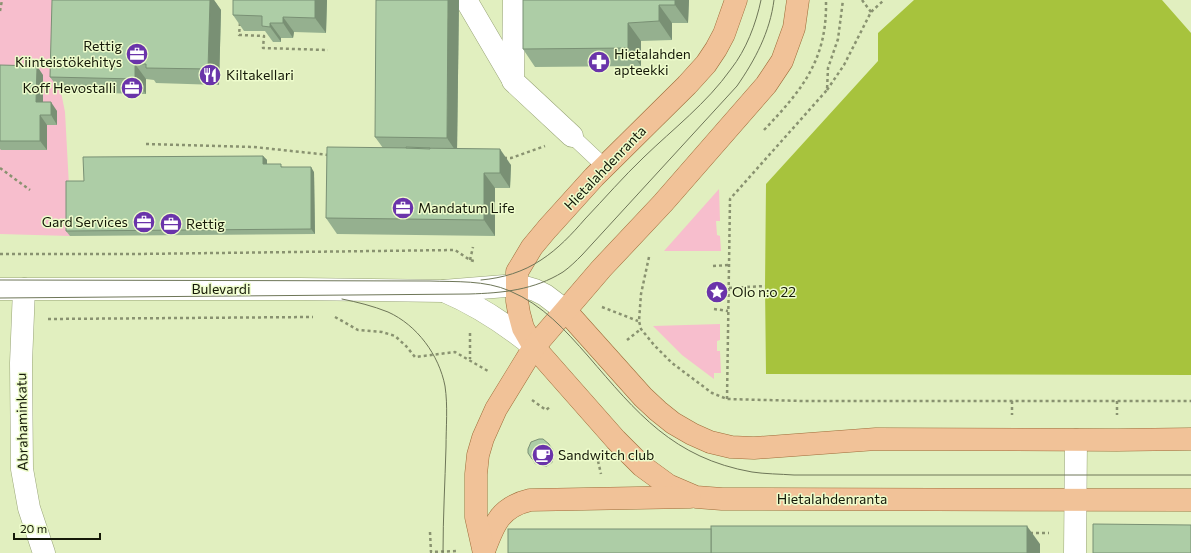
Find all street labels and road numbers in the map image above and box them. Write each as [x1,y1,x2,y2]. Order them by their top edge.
street label: Hietalahdenranta [560,122,649,213]
street label: Bulevardi [191,280,251,297]
street label: Abrahaminkatu [12,373,31,471]
street label: Hietalahdenranta [777,490,887,507]

